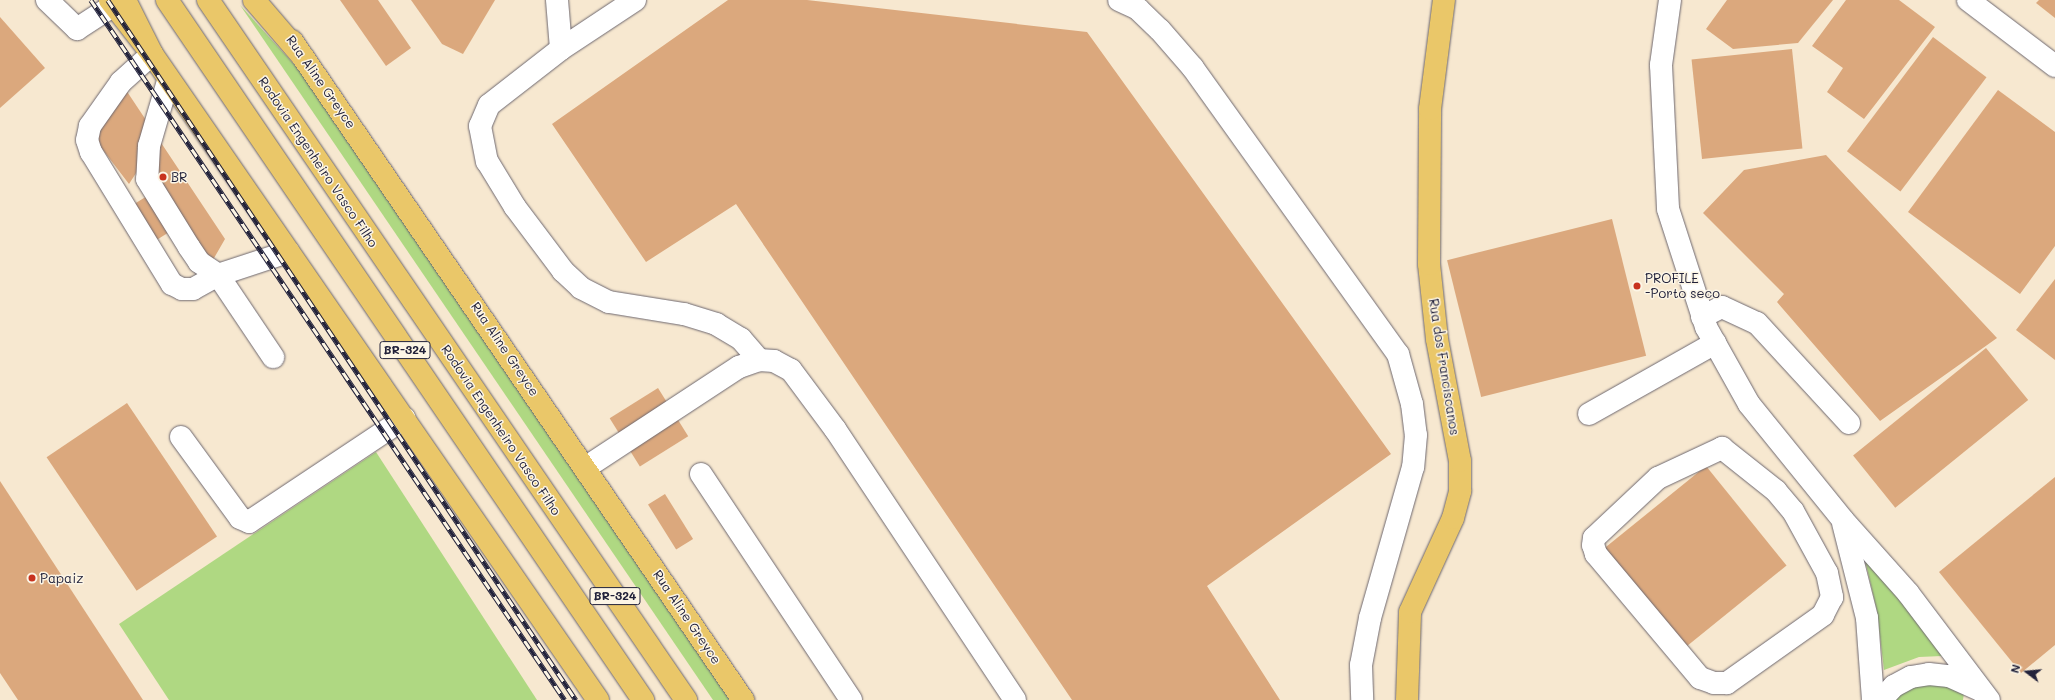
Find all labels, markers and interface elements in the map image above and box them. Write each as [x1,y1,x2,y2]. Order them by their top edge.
street label: Rua Aline Greyce [283,32,359,132]
street label: Rodovia Engenheiro Vasco Filho [255,74,381,250]
place label: BR [171,169,187,185]
marker: BR [158,172,168,182]
place label: PROFILE -Porto seco [1645,271,1720,302]
marker: PROFILE -Porto seco [1632,281,1642,291]
street label: Rua dos Franciscanos [1425,298,1463,436]
street label: Rua Aline Greyce [468,299,542,399]
road number: BR-324 [379,340,431,360]
street label: Rodovia Engenheiro Vasco Filho [438,342,564,518]
street label: Rua Aline Greyce [650,567,724,667]
place label: Papaiz [40,570,83,586]
marker: Papaiz [27,573,37,583]
road number: BR-324 [589,586,641,606]
north arrow [2007,652,2047,692]
text: N [2007,662,2023,675]

